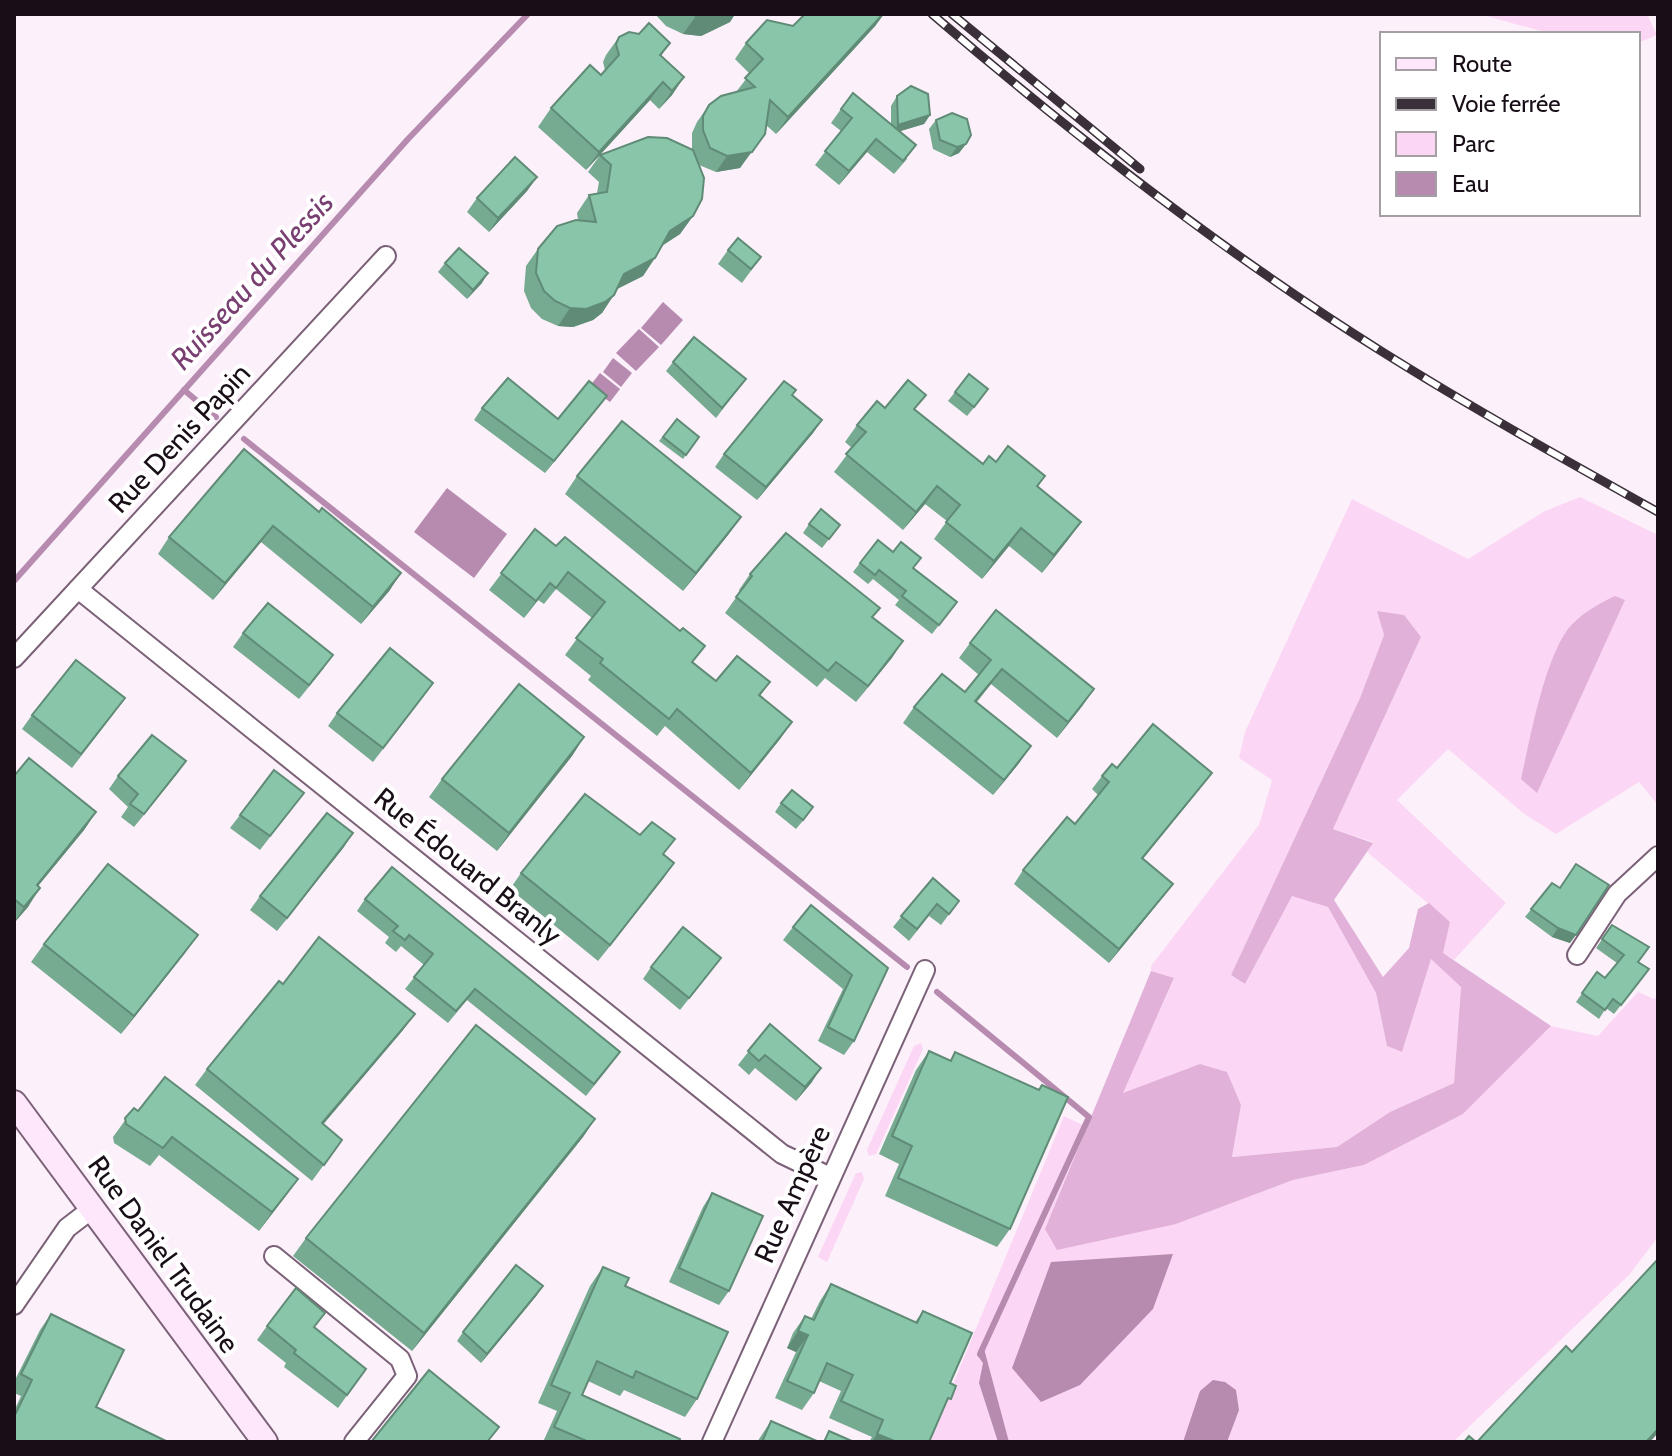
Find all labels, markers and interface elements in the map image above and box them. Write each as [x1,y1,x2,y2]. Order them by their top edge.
legend [1380,32,1640,216]
text: Route [1452,49,1512,78]
text: Voie ferrée [1452,89,1561,118]
text: Parc [1452,129,1495,158]
text: Eau [1452,169,1489,198]
water label: Ruisseau du Plessis [162,184,341,377]
street label: Rue Denis Papin [101,356,257,520]
street label: Rue Édouard Branly [367,780,569,952]
street label: Rue Ampère [747,1120,837,1268]
street label: Rue Daniel Trudaine [81,1149,247,1359]

